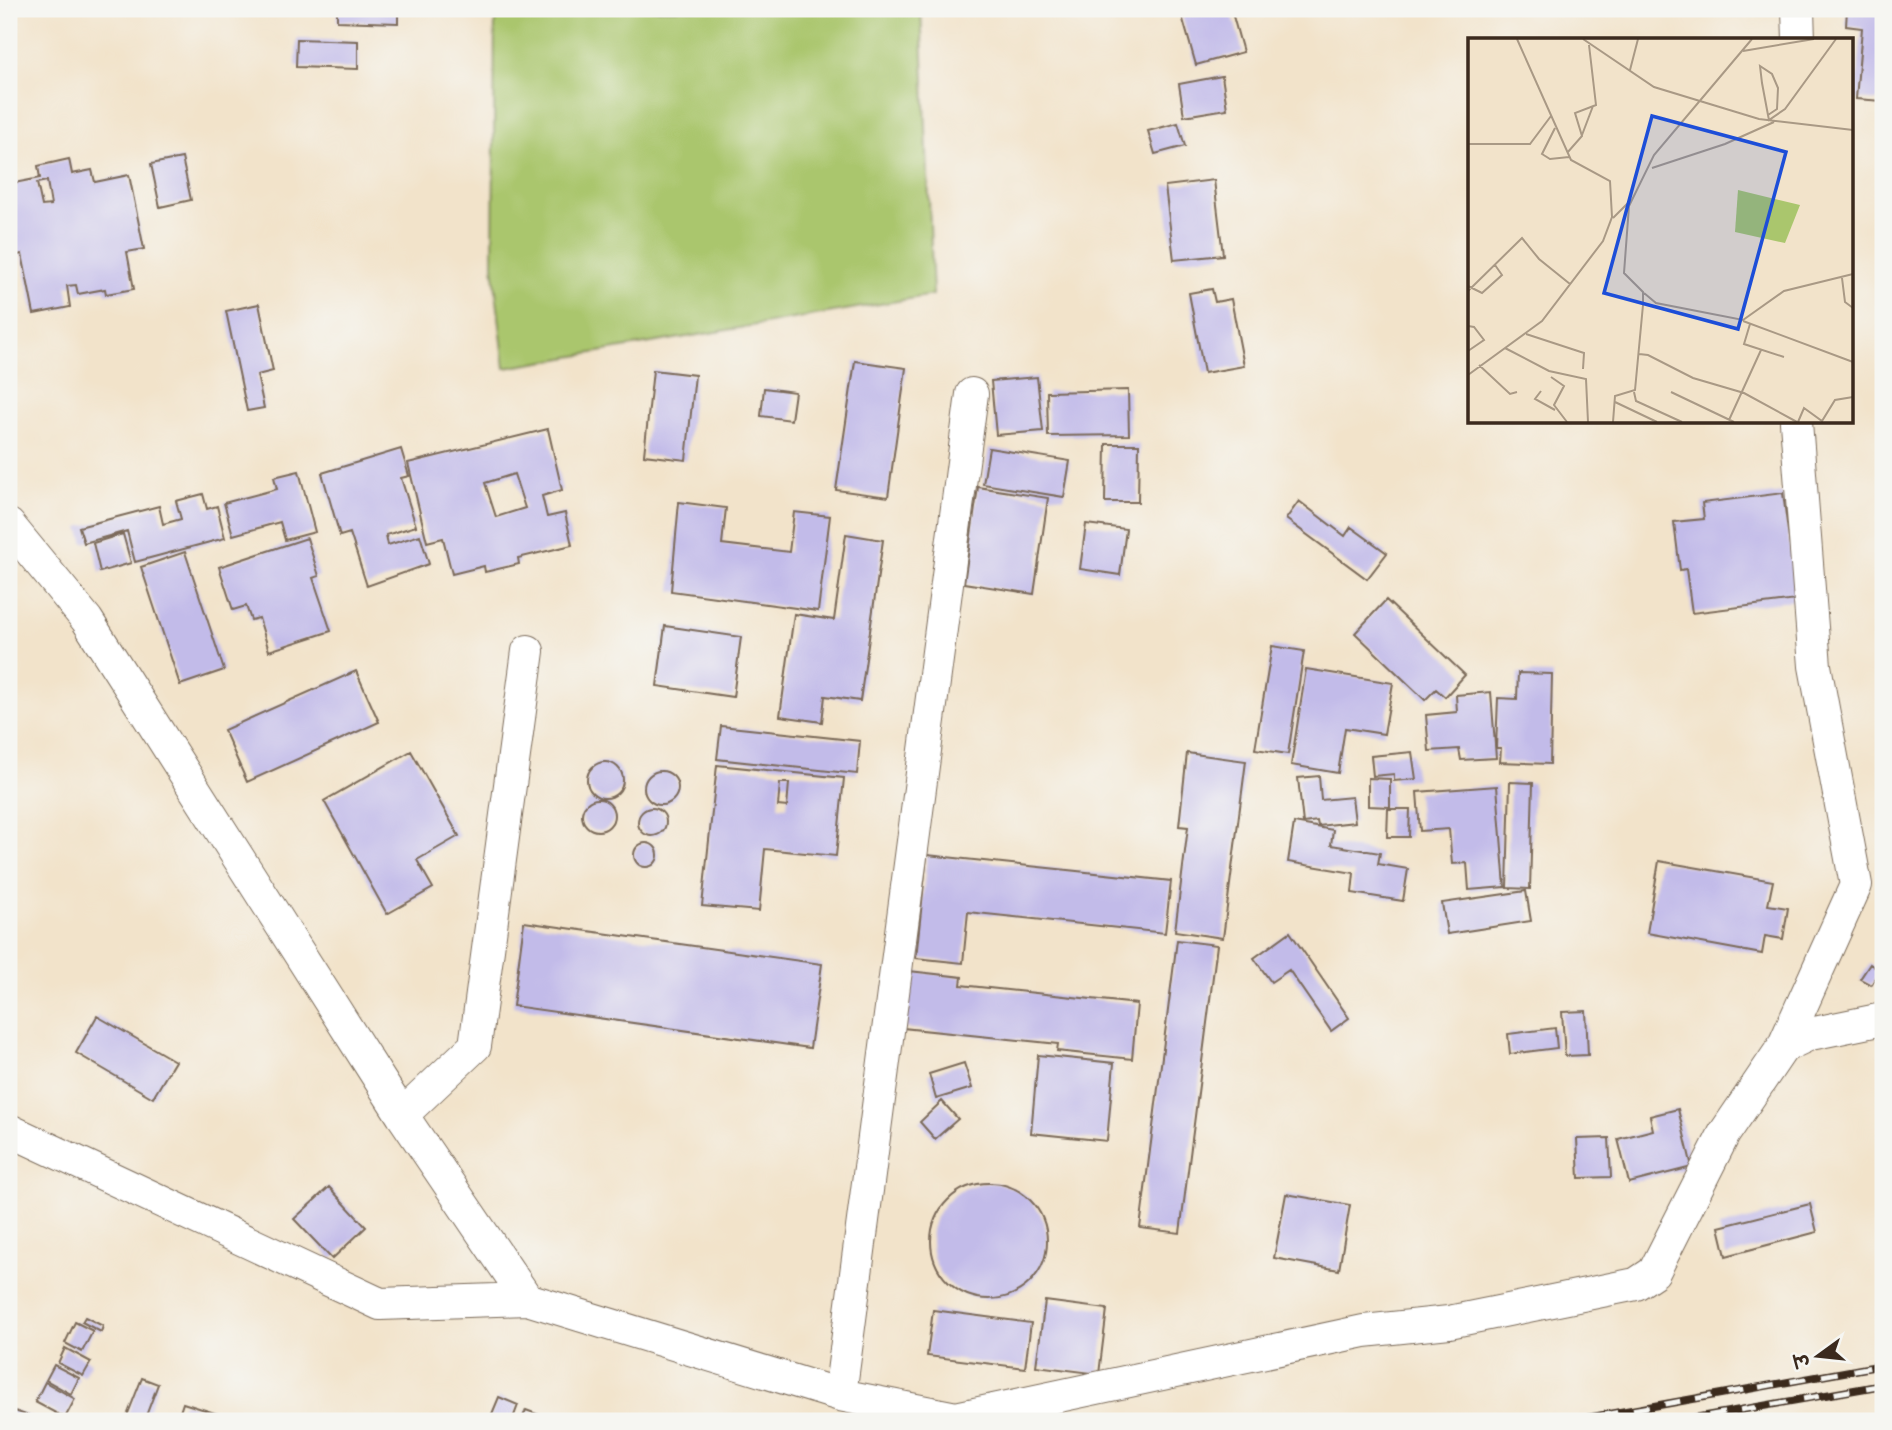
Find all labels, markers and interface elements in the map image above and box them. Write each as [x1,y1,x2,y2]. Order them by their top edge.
inset map [1468,38,1854,424]
north arrow [1784,1322,1854,1392]
text: उ [1789,1349,1816,1371]

